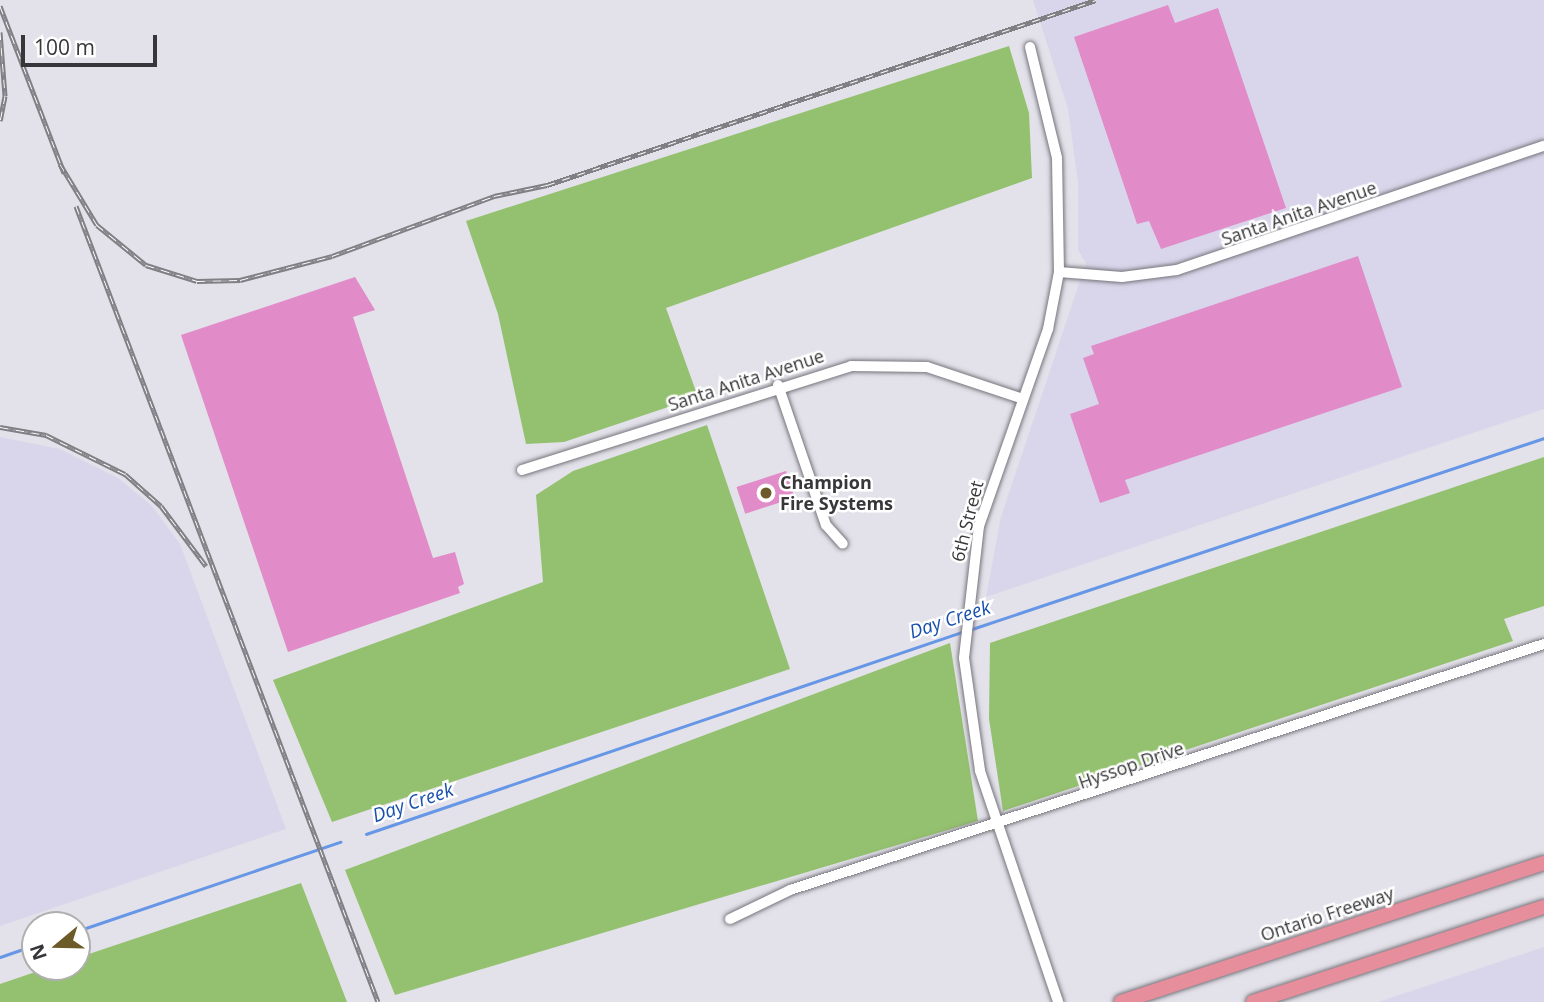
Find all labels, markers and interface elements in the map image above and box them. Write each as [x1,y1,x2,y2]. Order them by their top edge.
scale bar [24,21,161,65]
text: 100 m [34,33,95,61]
street label: Santa Anita Avenue [1219,176,1379,250]
street label: Santa Anita Avenue [665,345,827,415]
place label: Champion Fire Systems [780,472,893,514]
street label: 6th Street [947,478,987,564]
marker: Champion Fire Systems [758,485,774,501]
water label: Day Creek [907,596,993,644]
street label: Hyssop Drive [1075,737,1187,793]
water label: Day Creek [370,779,456,827]
street label: Ontario Freeway [1258,882,1396,946]
north arrow [21,911,91,981]
text: N [23,941,53,964]

